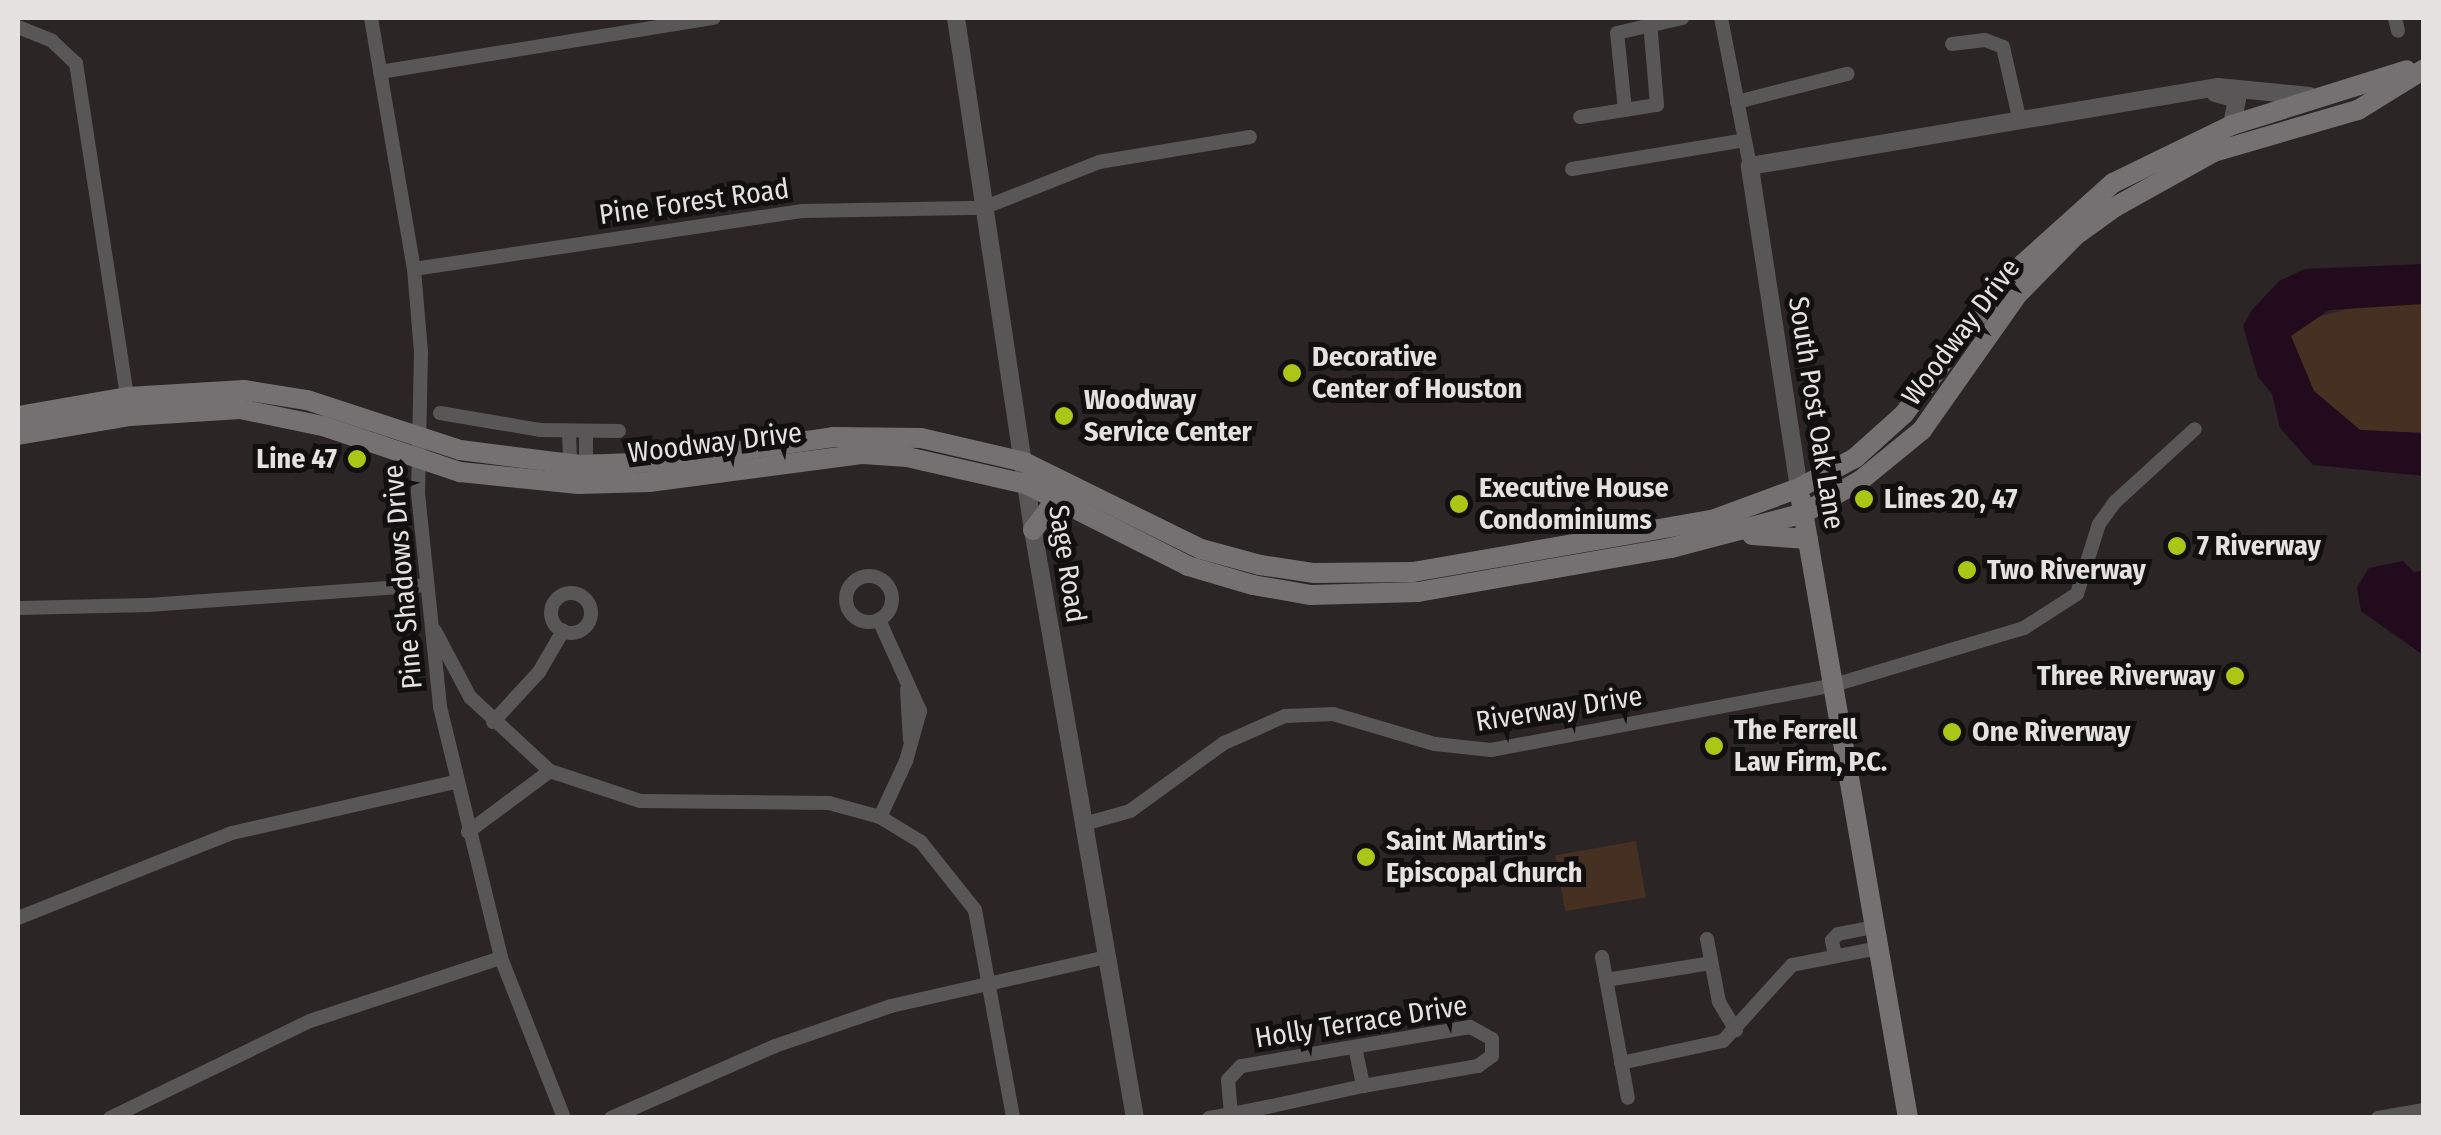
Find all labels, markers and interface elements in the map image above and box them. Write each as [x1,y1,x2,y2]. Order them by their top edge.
street label: Pine Forest Road [597,172,791,232]
street label: Woodway Drive [1895,252,2027,412]
street label: South Post Oak Lane [1781,294,1851,532]
place label: Decorative Center of Houston [1312,340,1522,406]
marker: Decorative Center of Houston [1281,362,1303,384]
place label: Woodway Service Center [1084,383,1252,449]
marker: Woodway Service Center [1053,405,1075,427]
street label: Woodway Drive [626,416,804,470]
place label: Line 47 [256,442,337,476]
marker: Line 47 [346,448,368,470]
street label: Pine Shadows Drive [376,463,430,691]
place label: Executive House Condominiums [1479,471,1669,537]
place label: Lines 20, 47 [1884,482,2017,516]
marker: Lines 20, 47 [1853,488,1875,510]
marker: Executive House Condominiums [1448,493,1470,515]
street label: Sage Road [1041,503,1093,625]
place label: 7 Riverway [2197,529,2321,563]
marker: 7 Riverway [2166,535,2188,557]
place label: Two Riverway [1987,553,2146,587]
marker: Two Riverway [1956,559,1978,581]
place label: Three Riverway [2037,659,2215,693]
marker: Three Riverway [2224,665,2246,687]
street label: Riverway Drive [1473,679,1645,739]
place label: The Ferrell Law Firm, P.C. [1734,713,1887,779]
place label: One Riverway [1972,715,2130,749]
marker: One Riverway [1941,721,1963,743]
marker: The Ferrell Law Firm, P.C. [1703,735,1725,757]
place label: Saint Martin's Episcopal Church [1386,824,1582,890]
marker: Saint Martin's Episcopal Church [1355,846,1377,868]
street label: Holly Terrace Drive [1253,989,1469,1055]

